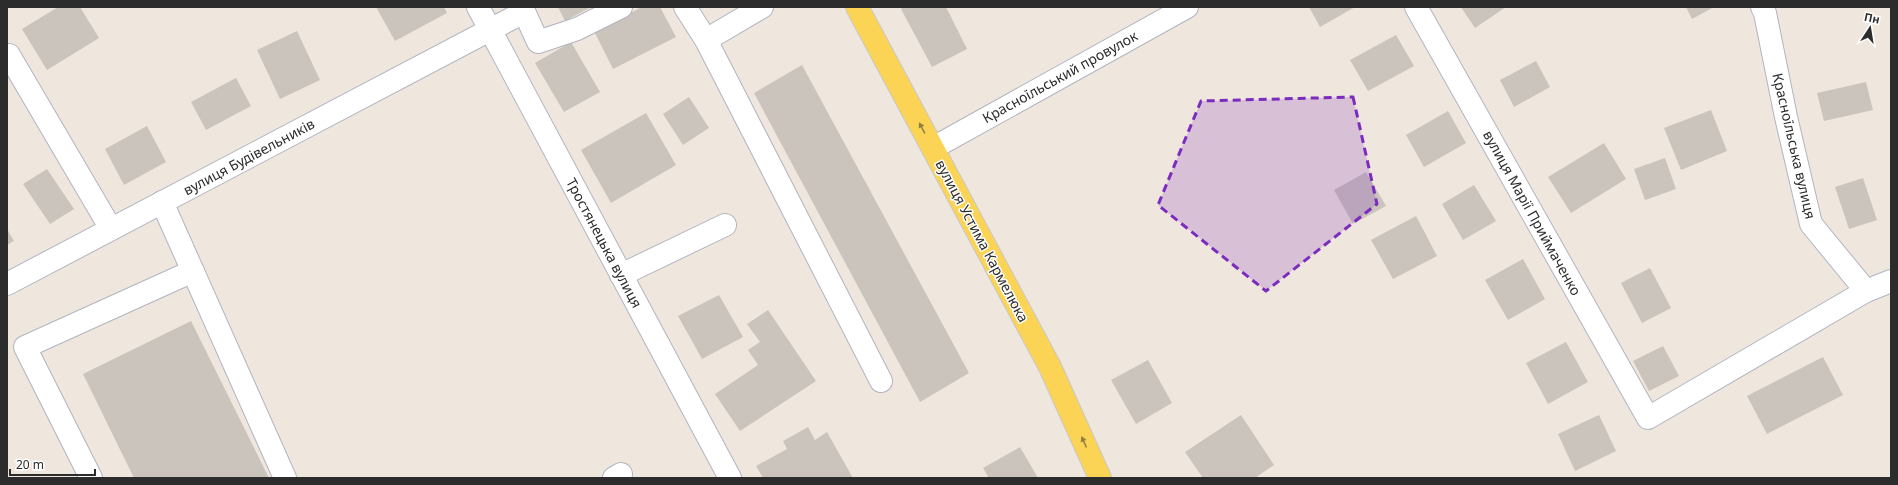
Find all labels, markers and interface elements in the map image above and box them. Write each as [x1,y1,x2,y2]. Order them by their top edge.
north arrow [1850,8,1890,48]
text: Пн [1863,9,1881,27]
street label: Красноїльський провулок [979,26,1141,127]
street label: Красноїльська вулиця [1768,71,1821,221]
street label: вулиця Будівельників [180,114,318,199]
one-way arrow [919,122,925,134]
street label: вулиця Марії Приймаченко [1479,127,1586,299]
street label: вулиця Устима Кармелюка [932,156,1033,325]
street label: Тростянецька вулиця [562,175,647,311]
one-way arrow [1081,437,1087,448]
scale bar [10,451,95,477]
text: 20 m [16,456,44,473]

